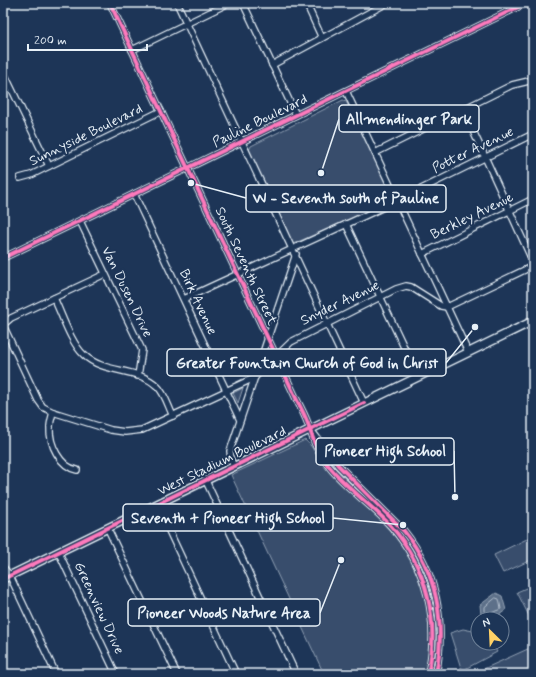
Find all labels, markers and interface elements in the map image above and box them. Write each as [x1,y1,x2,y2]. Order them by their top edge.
scale bar [28,26,147,52]
text: 200 m [34,33,67,49]
street label: Pauline Boulevard [209,90,311,152]
street label: Sunnyside Boulevard [26,100,146,170]
callout: Allmendinger Park [339,105,479,132]
text: Allmendinger Park [346,110,473,131]
street label: Potter Avenue [429,123,517,177]
callout: W - Seventh south of Pauline [246,185,446,212]
street label: Berkley Avenue [428,188,517,244]
text: W - Seventh south of Pauline [252,189,440,209]
street label: South Seventh Street [211,204,282,329]
street label: Van Dusen Drive [97,244,157,340]
street label: Birk Avenue [175,266,221,338]
street label: Snyder Avenue [298,276,382,330]
callout: Greater Fountain Church of God in Christ [167,349,446,376]
text: Greater Fountain Church of God in Christ [176,354,439,374]
street label: West Stadium Boulevard [155,422,289,500]
callout: Pioneer High School [316,438,454,465]
text: Pioneer High School [324,442,446,464]
callout: Seventh + Pioneer High School [123,504,333,531]
text: Seventh + Pioneer High School [131,509,325,531]
street label: Greenview Drive [70,559,128,657]
callout: Pioneer Woods Nature Area [128,599,320,626]
text: Pioneer Woods Nature Area [137,604,311,624]
north arrow [470,611,510,651]
text: N [480,615,493,631]

